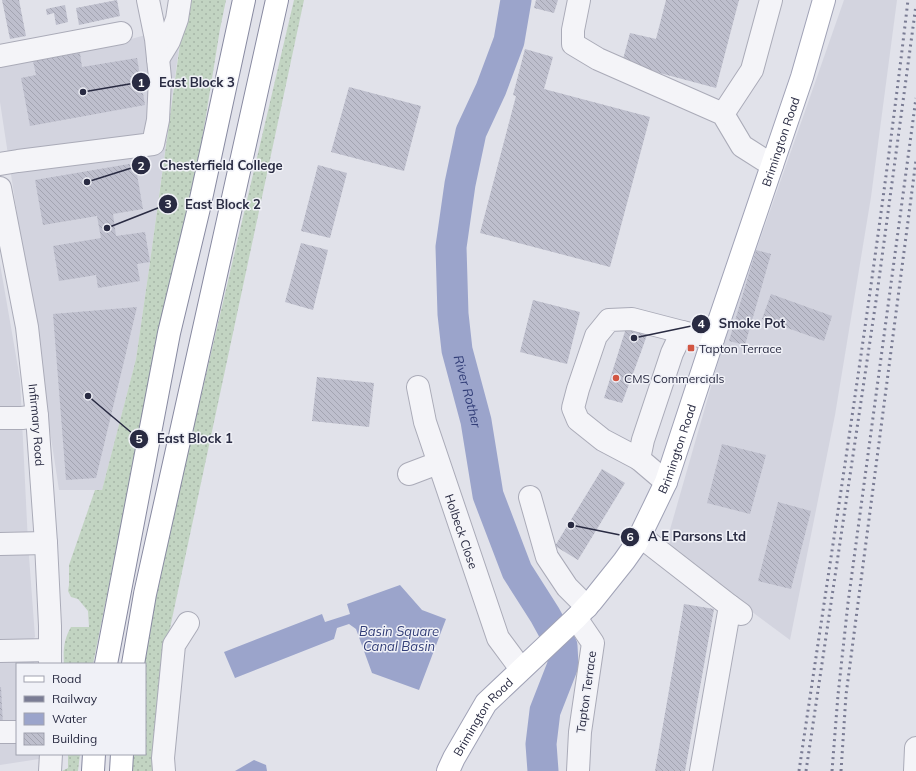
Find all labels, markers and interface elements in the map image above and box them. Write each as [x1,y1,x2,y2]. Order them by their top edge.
callout: East Block 3 [131,70,243,95]
text: East Block 3 [159,74,235,90]
text: 1 [137,75,145,90]
street label: Brimington Road [758,95,802,188]
callout: Chesterfield College [131,153,291,178]
text: Chesterfield College [159,157,283,173]
text: 2 [137,158,145,173]
callout: East Block 2 [158,192,269,217]
text: 3 [164,196,172,211]
text: East Block 2 [185,196,261,212]
callout: Smoke Pot [691,311,793,336]
text: Smoke Pot [719,315,785,331]
text: 4 [697,316,705,331]
place label: Tapton Terrace [699,341,782,356]
marker: Tapton Terrace [686,343,696,353]
water label: River Rother [451,353,485,430]
place label: CMS Commercials [624,371,724,386]
marker: CMS Commercials [611,373,621,383]
street label: Infirmary Road [26,383,48,467]
street label: Brimington Road [654,402,699,496]
callout: East Block 1 [129,426,241,451]
text: East Block 1 [157,430,233,446]
text: 5 [135,431,143,446]
street label: Holbeck Close [442,492,482,571]
callout: A E Parsons Ltd [620,524,754,549]
text: A E Parsons Ltd [648,528,746,544]
text: 6 [626,529,634,544]
water label: Basin Square Canal Basin [359,623,439,654]
street label: Tapton Terrace [573,650,599,734]
legend [16,663,146,755]
text: Road [52,671,81,686]
street label: Brimington Road [449,674,516,758]
text: Railway [52,691,98,706]
text: Water [52,711,88,726]
text: Building [52,731,97,746]

